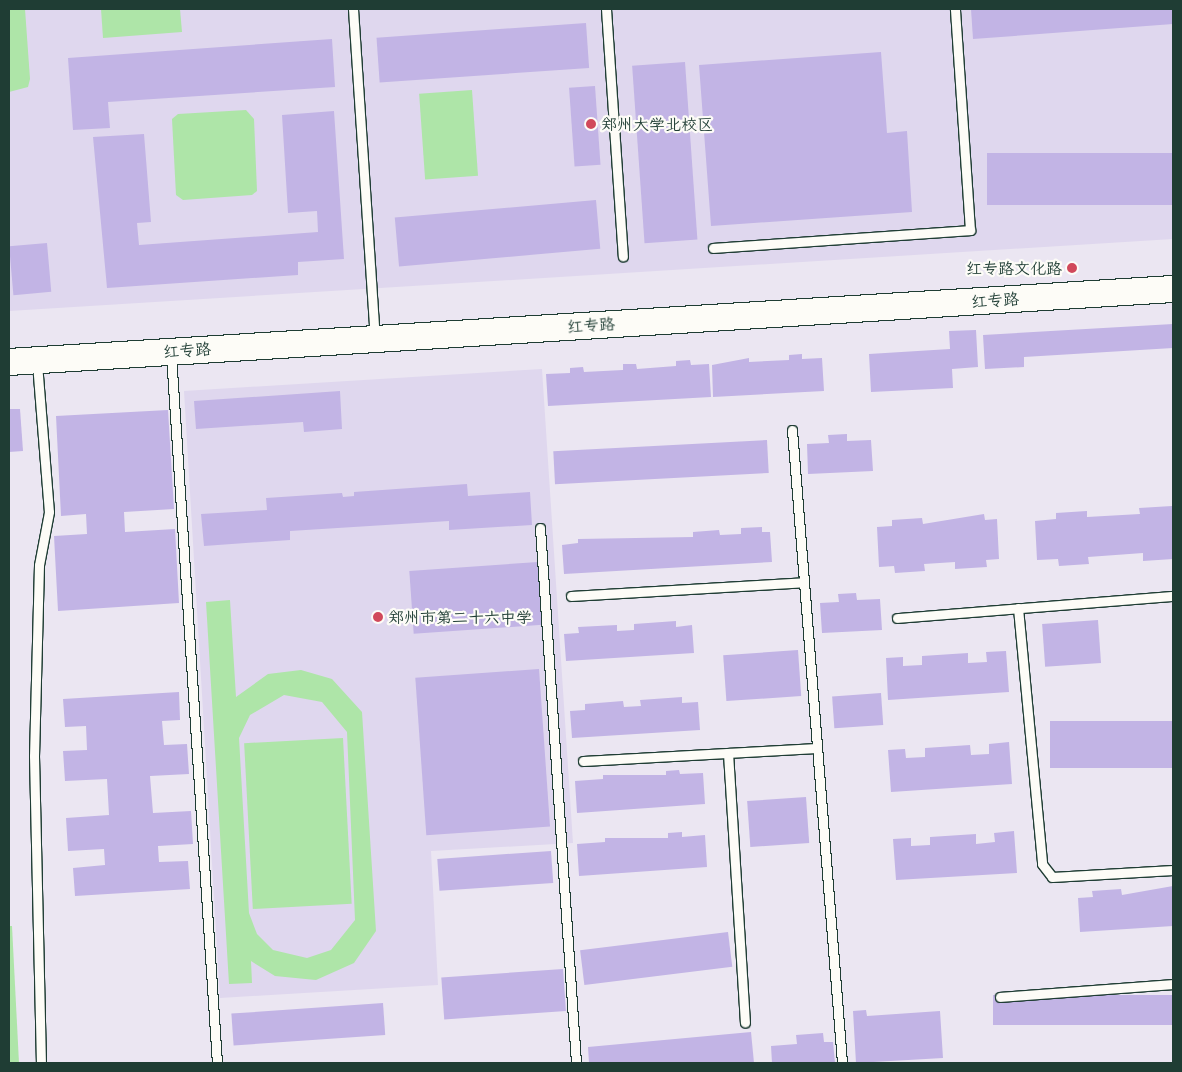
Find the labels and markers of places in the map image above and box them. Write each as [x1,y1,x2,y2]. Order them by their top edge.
place label: 郑州大学北校区 [601,114,713,134]
marker: 郑州大学北校区 [585,118,597,130]
place label: 红专路文化路 [966,258,1062,278]
marker: 红专路文化路 [1066,262,1078,274]
place label: 郑州市第二十六中学 [388,607,532,627]
marker: 郑州市第二十六中学 [372,611,384,623]

